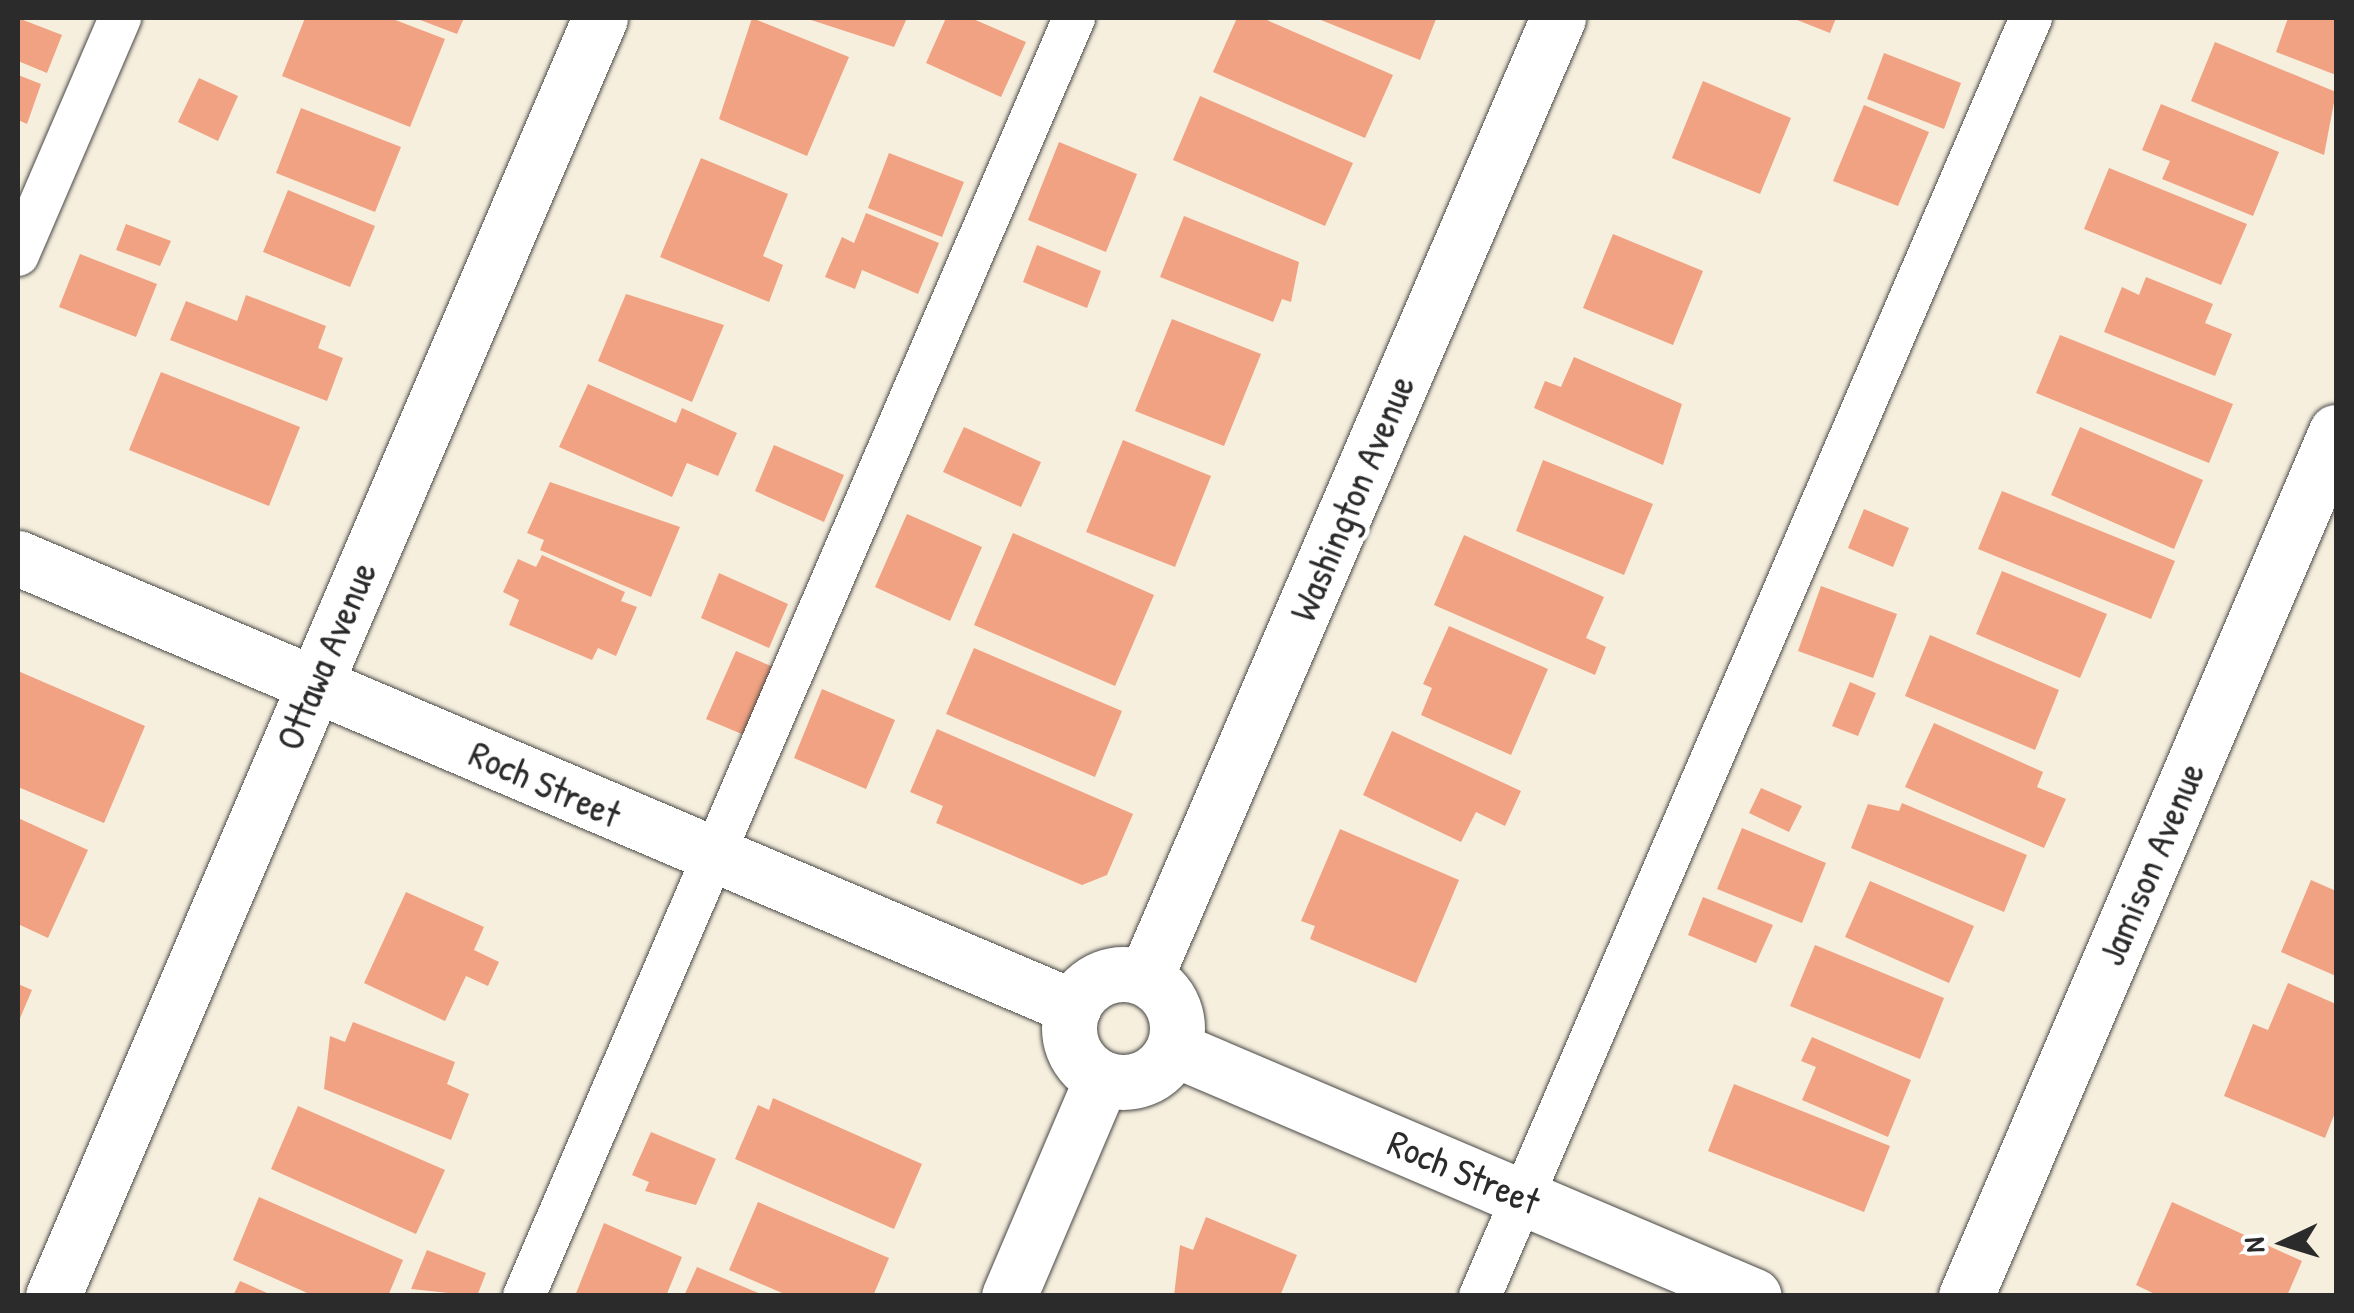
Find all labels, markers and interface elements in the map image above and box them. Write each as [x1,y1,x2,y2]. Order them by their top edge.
street label: Washington Avenue [1280,368,1424,628]
street label: Ottawa Avenue [266,555,386,757]
street label: Roch Street [462,731,628,837]
street label: Jamison Avenue [2088,756,2214,972]
street label: Roch Street [1381,1120,1547,1224]
north arrow [2234,1193,2334,1293]
text: N [2235,1236,2274,1254]

